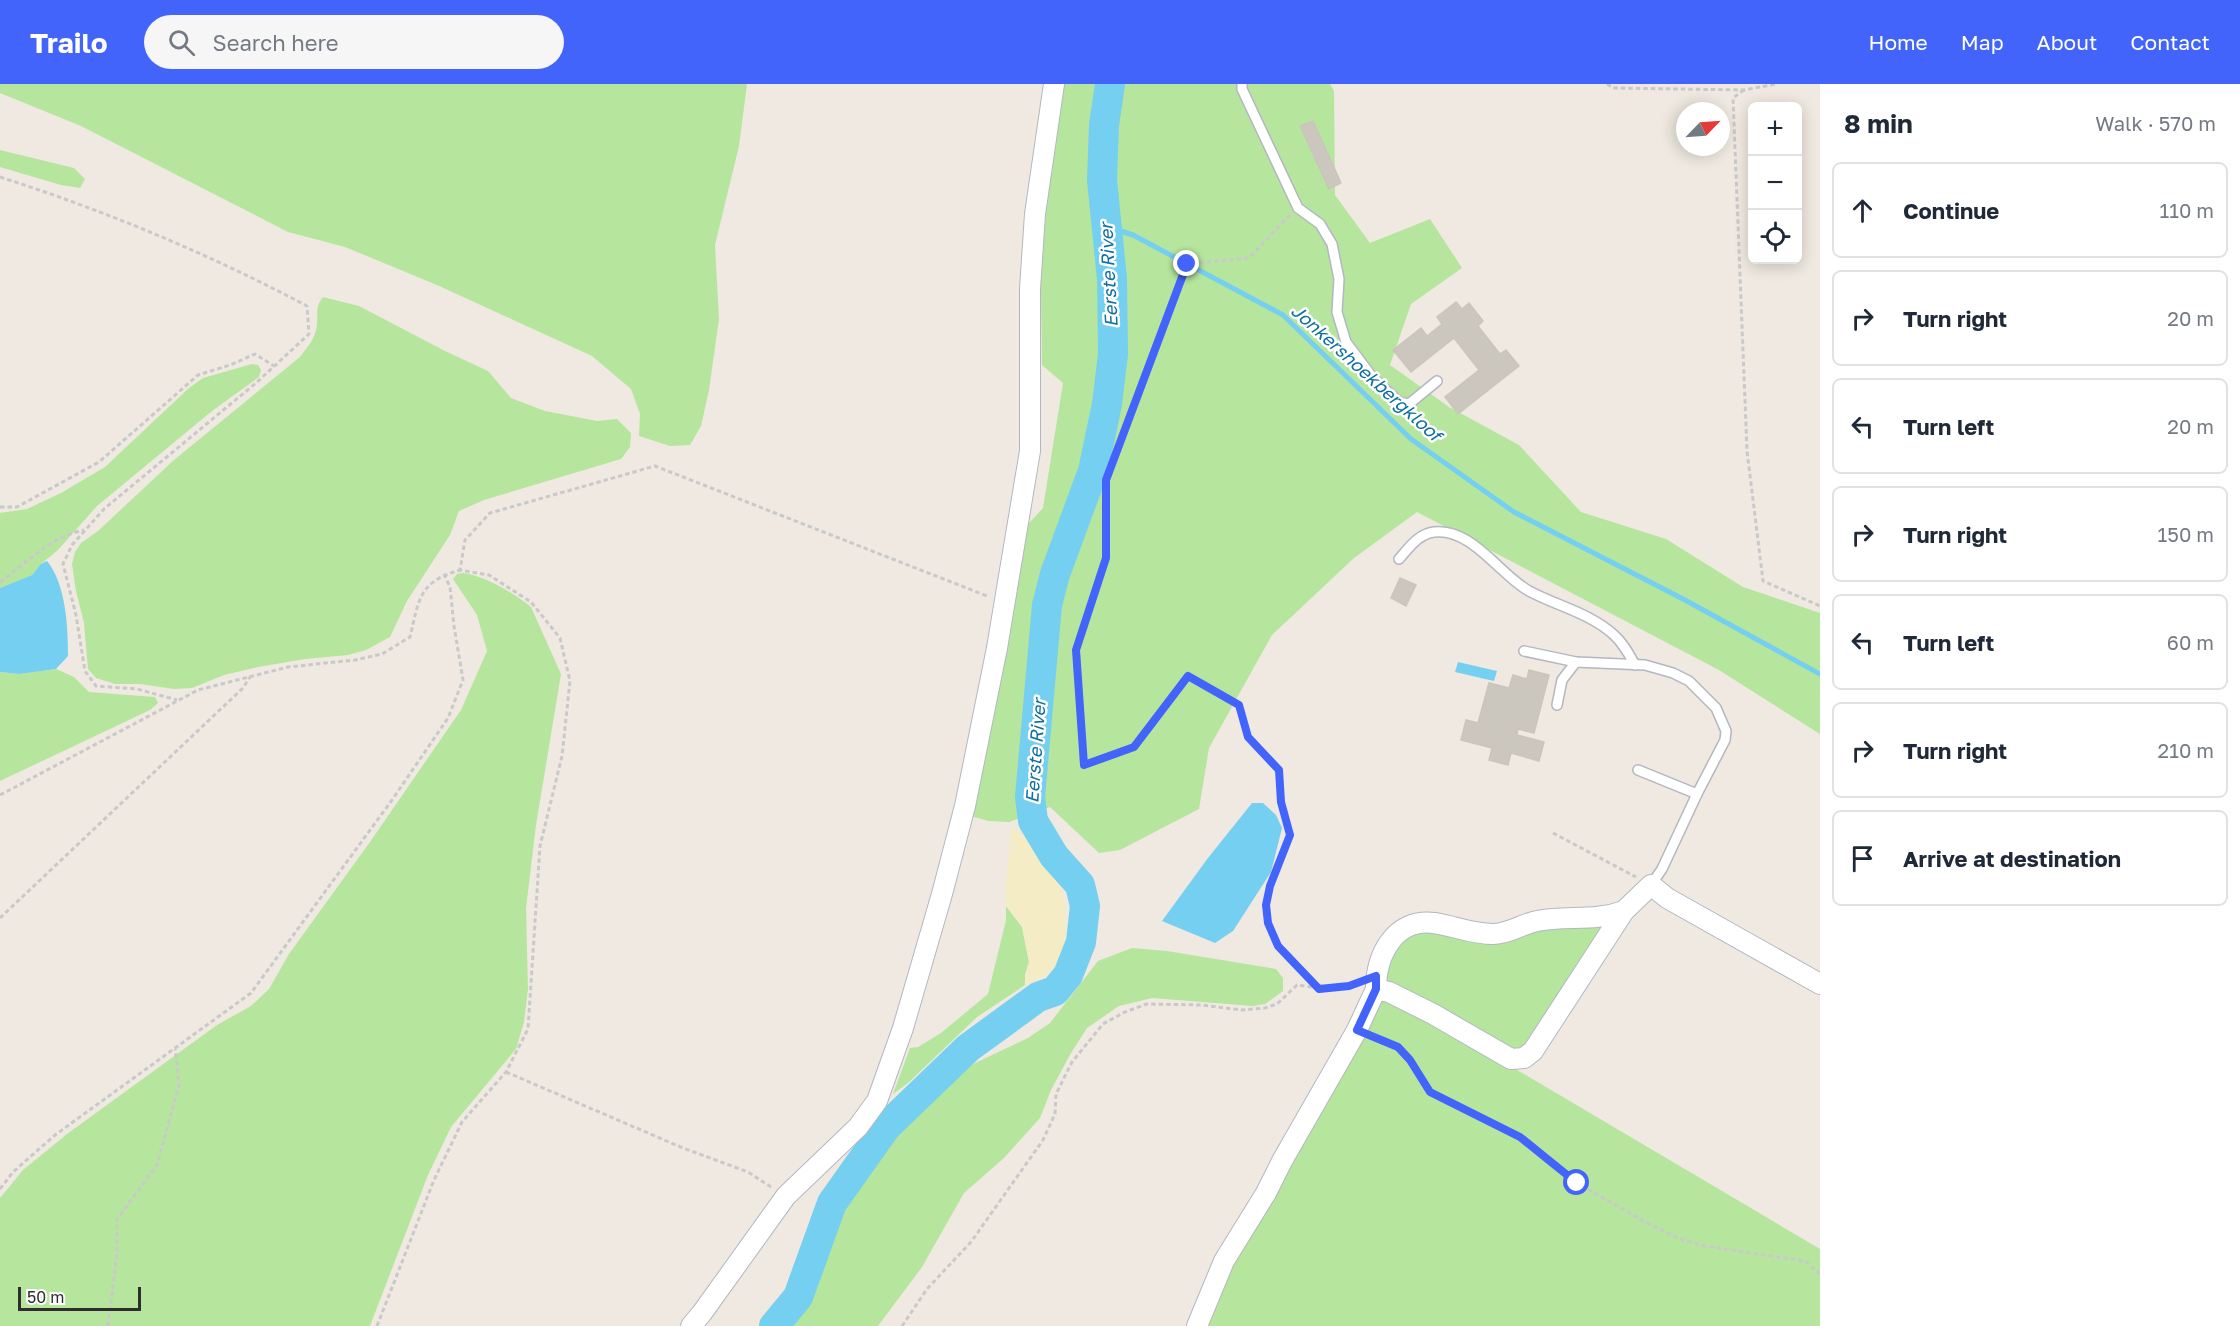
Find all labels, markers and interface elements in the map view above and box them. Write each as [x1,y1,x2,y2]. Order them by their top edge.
search box [144,15,564,69]
text: Trailo [30,26,108,59]
icon: search [165,26,198,59]
text: Search here [213,29,339,56]
text: Home [1868,29,1928,55]
text: Map [1961,29,2004,55]
text: About [2037,29,2097,55]
text: Contact [2130,29,2210,55]
north arrow [1676,102,1730,156]
map controls [1748,102,1802,264]
button: + [1748,102,1802,156]
text: 8 min [1844,108,1913,139]
text: Walk · 570 m [2095,111,2216,135]
button: − [1748,156,1802,210]
icon: ahead [1846,194,1879,227]
text: Continue [1903,197,1999,224]
text: 110 m [2160,198,2214,222]
button: locate [1748,210,1802,264]
water label: Eerste River [1094,219,1122,328]
route end [1173,250,1199,276]
water label: Jonkershoekbergkloof [1287,299,1449,448]
icon: right [1846,302,1879,335]
text: Turn right [1903,305,2007,332]
text: 20 m [2167,306,2214,330]
icon: left [1846,410,1879,443]
text: Turn left [1903,413,1994,440]
text: 20 m [2167,414,2214,438]
icon: right [1846,518,1879,551]
text: Turn right [1903,521,2007,548]
text: 150 m [2158,522,2214,546]
icon: left [1846,626,1879,659]
text: Turn left [1903,629,1994,656]
text: 60 m [2167,630,2214,654]
water label: Eerste River [1020,695,1050,804]
icon: right [1846,734,1879,767]
text: Turn right [1903,737,2007,764]
text: 210 m [2158,738,2214,762]
icon: arrive [1846,842,1879,875]
text: Arrive at destination [1903,845,2121,872]
route start [1563,1169,1589,1195]
scale bar [18,1284,141,1312]
text: 50 m [27,1287,64,1307]

